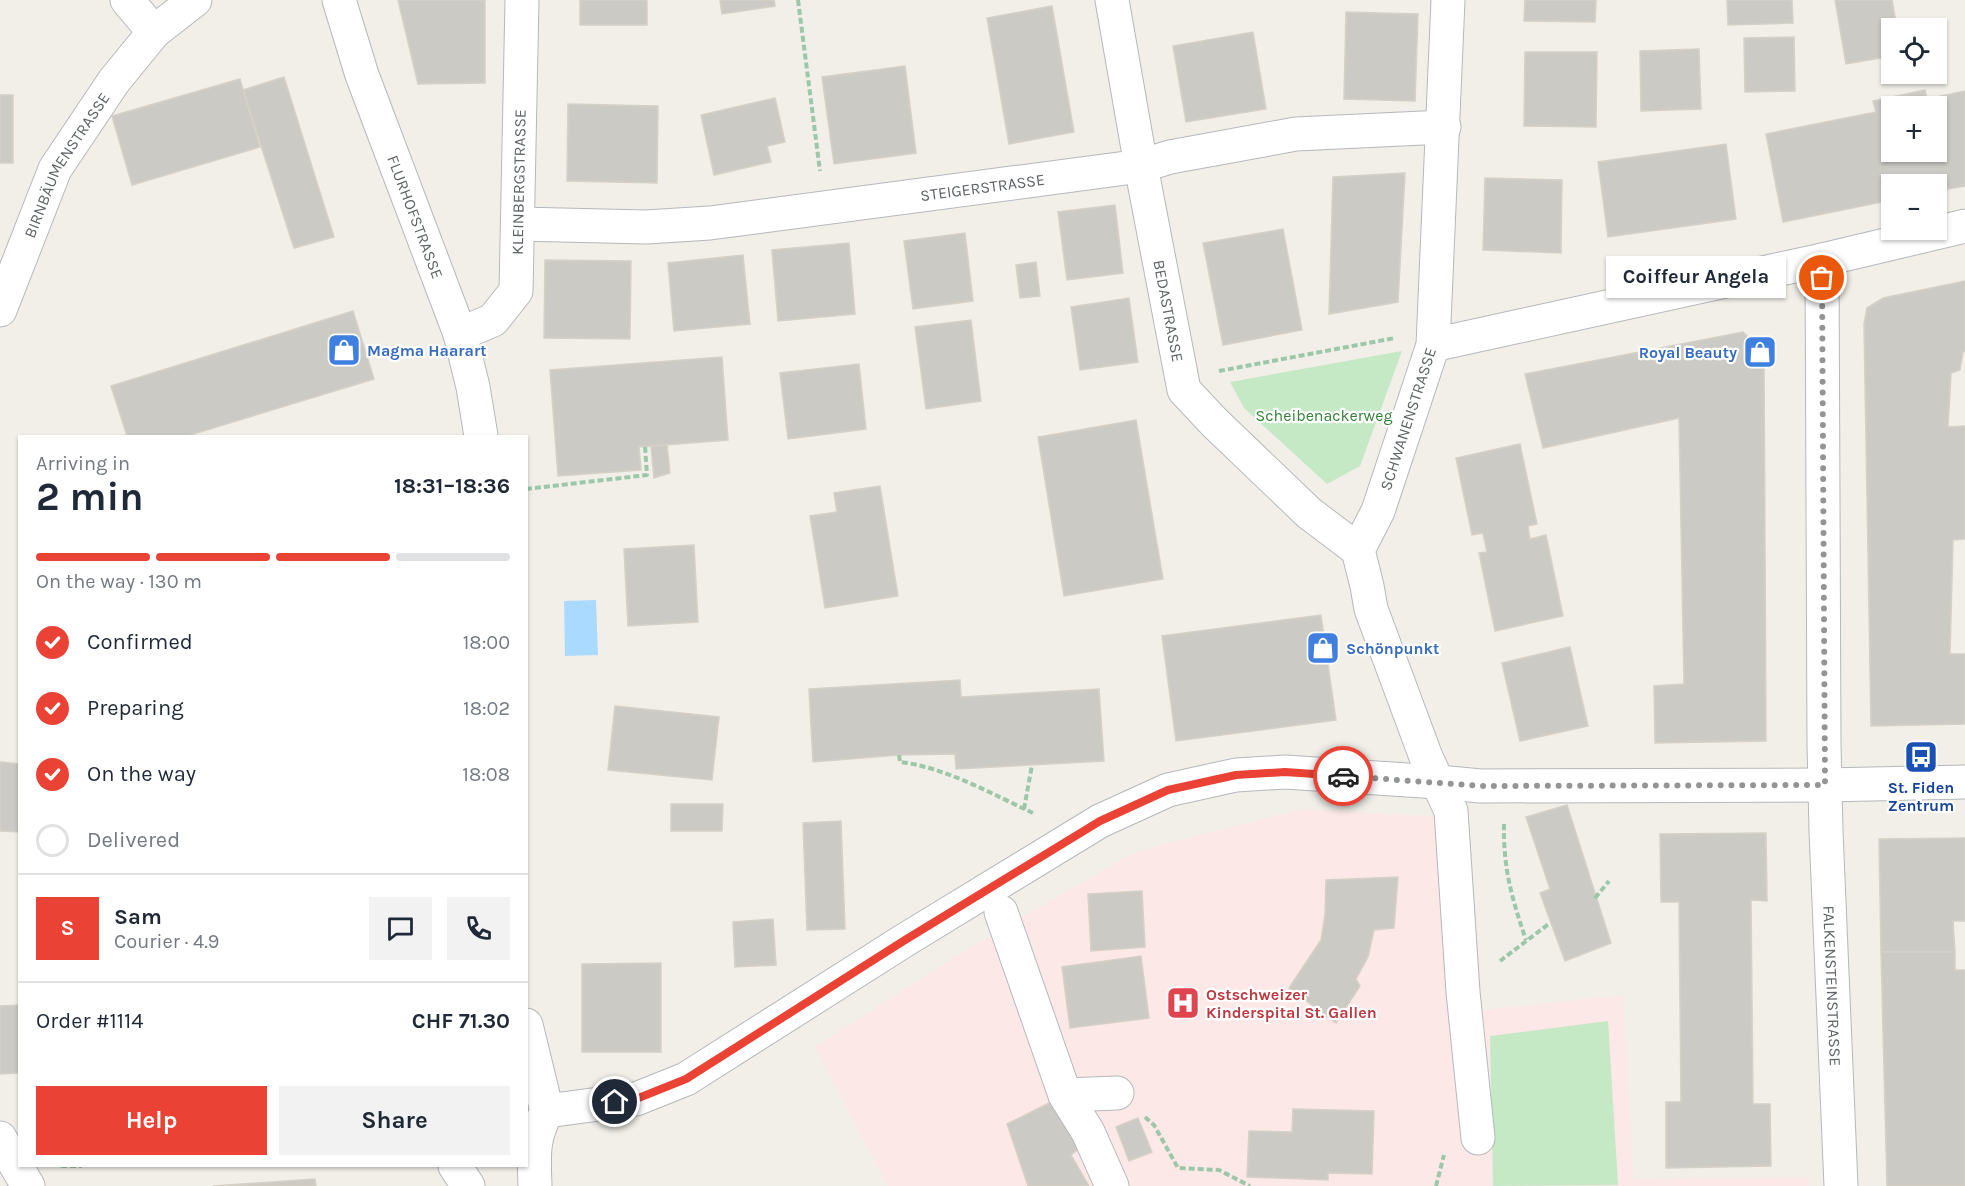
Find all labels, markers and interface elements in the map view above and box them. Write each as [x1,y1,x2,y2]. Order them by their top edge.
map controls [1881,18,1947,240]
button: locate [1881,18,1947,84]
street label: BIRNBÄUMENSTRASSE [20,89,113,240]
button: + [1881,96,1947,162]
street label: KLEINBERGSTRASSE [507,109,529,255]
street label: FLURHOFSTRASSE [384,152,448,281]
street label: STEIGERSTRASSE [919,169,1046,205]
button: − [1881,174,1947,240]
pin [1796,252,1847,303]
callout: Coiffeur Angela [1606,257,1786,299]
street label: BEDASTRASSE [1150,258,1188,364]
icon: bag [1805,261,1838,294]
text: Coiffeur Angela [1623,265,1769,288]
shop icon: Magma Haarart [326,332,362,368]
shop icon: Royal Beauty [1742,334,1778,370]
place label: Magma Haarart [367,341,487,360]
place label: Royal Beauty [1639,343,1737,362]
street label: SCHWANENSTRASSE [1376,345,1440,493]
park label: Scheibenackerweg [1256,406,1392,425]
text: Arriving in [36,452,130,475]
text: 18:31–18:36 [394,473,510,499]
text: 2 min [36,474,144,520]
text: On the way · 130 m [36,570,202,593]
icon: check [36,626,69,659]
text: Confirmed [87,629,193,655]
shop icon: Schönpunkt [1305,630,1341,666]
text: 18:00 [463,631,510,654]
place label: Schönpunkt [1346,639,1439,658]
icon: check [36,692,69,725]
text: Preparing [87,695,184,721]
text: 18:02 [463,697,510,720]
bus stop icon: St. Fiden Zentrum [1903,739,1939,775]
courier [1313,746,1373,806]
icon: check [36,758,69,791]
icon: car [1327,760,1360,793]
text: On the way [87,761,196,787]
text: 18:08 [462,763,510,786]
place label: St. Fiden Zentrum [1888,778,1954,815]
text: Delivered [87,827,180,853]
button: chat [369,897,432,960]
button: phone [447,897,510,960]
text: Sam [114,904,162,930]
street label: FALKENSTEINSTRASSE [1820,905,1845,1067]
text: S [60,915,75,941]
text: Courier · 4.9 [114,930,219,953]
hospital icon: Ostschweizer Kinderspital St. Gallen [1165,985,1201,1021]
place label: Ostschweizer Kinderspital St. Gallen [1206,985,1377,1022]
text: Order #1114 [36,1008,144,1034]
text: CHF 71.30 [412,1008,510,1034]
pin [589,1076,640,1127]
icon: home [598,1085,631,1118]
button: Help [36,1086,267,1155]
button: Share [279,1086,510,1155]

